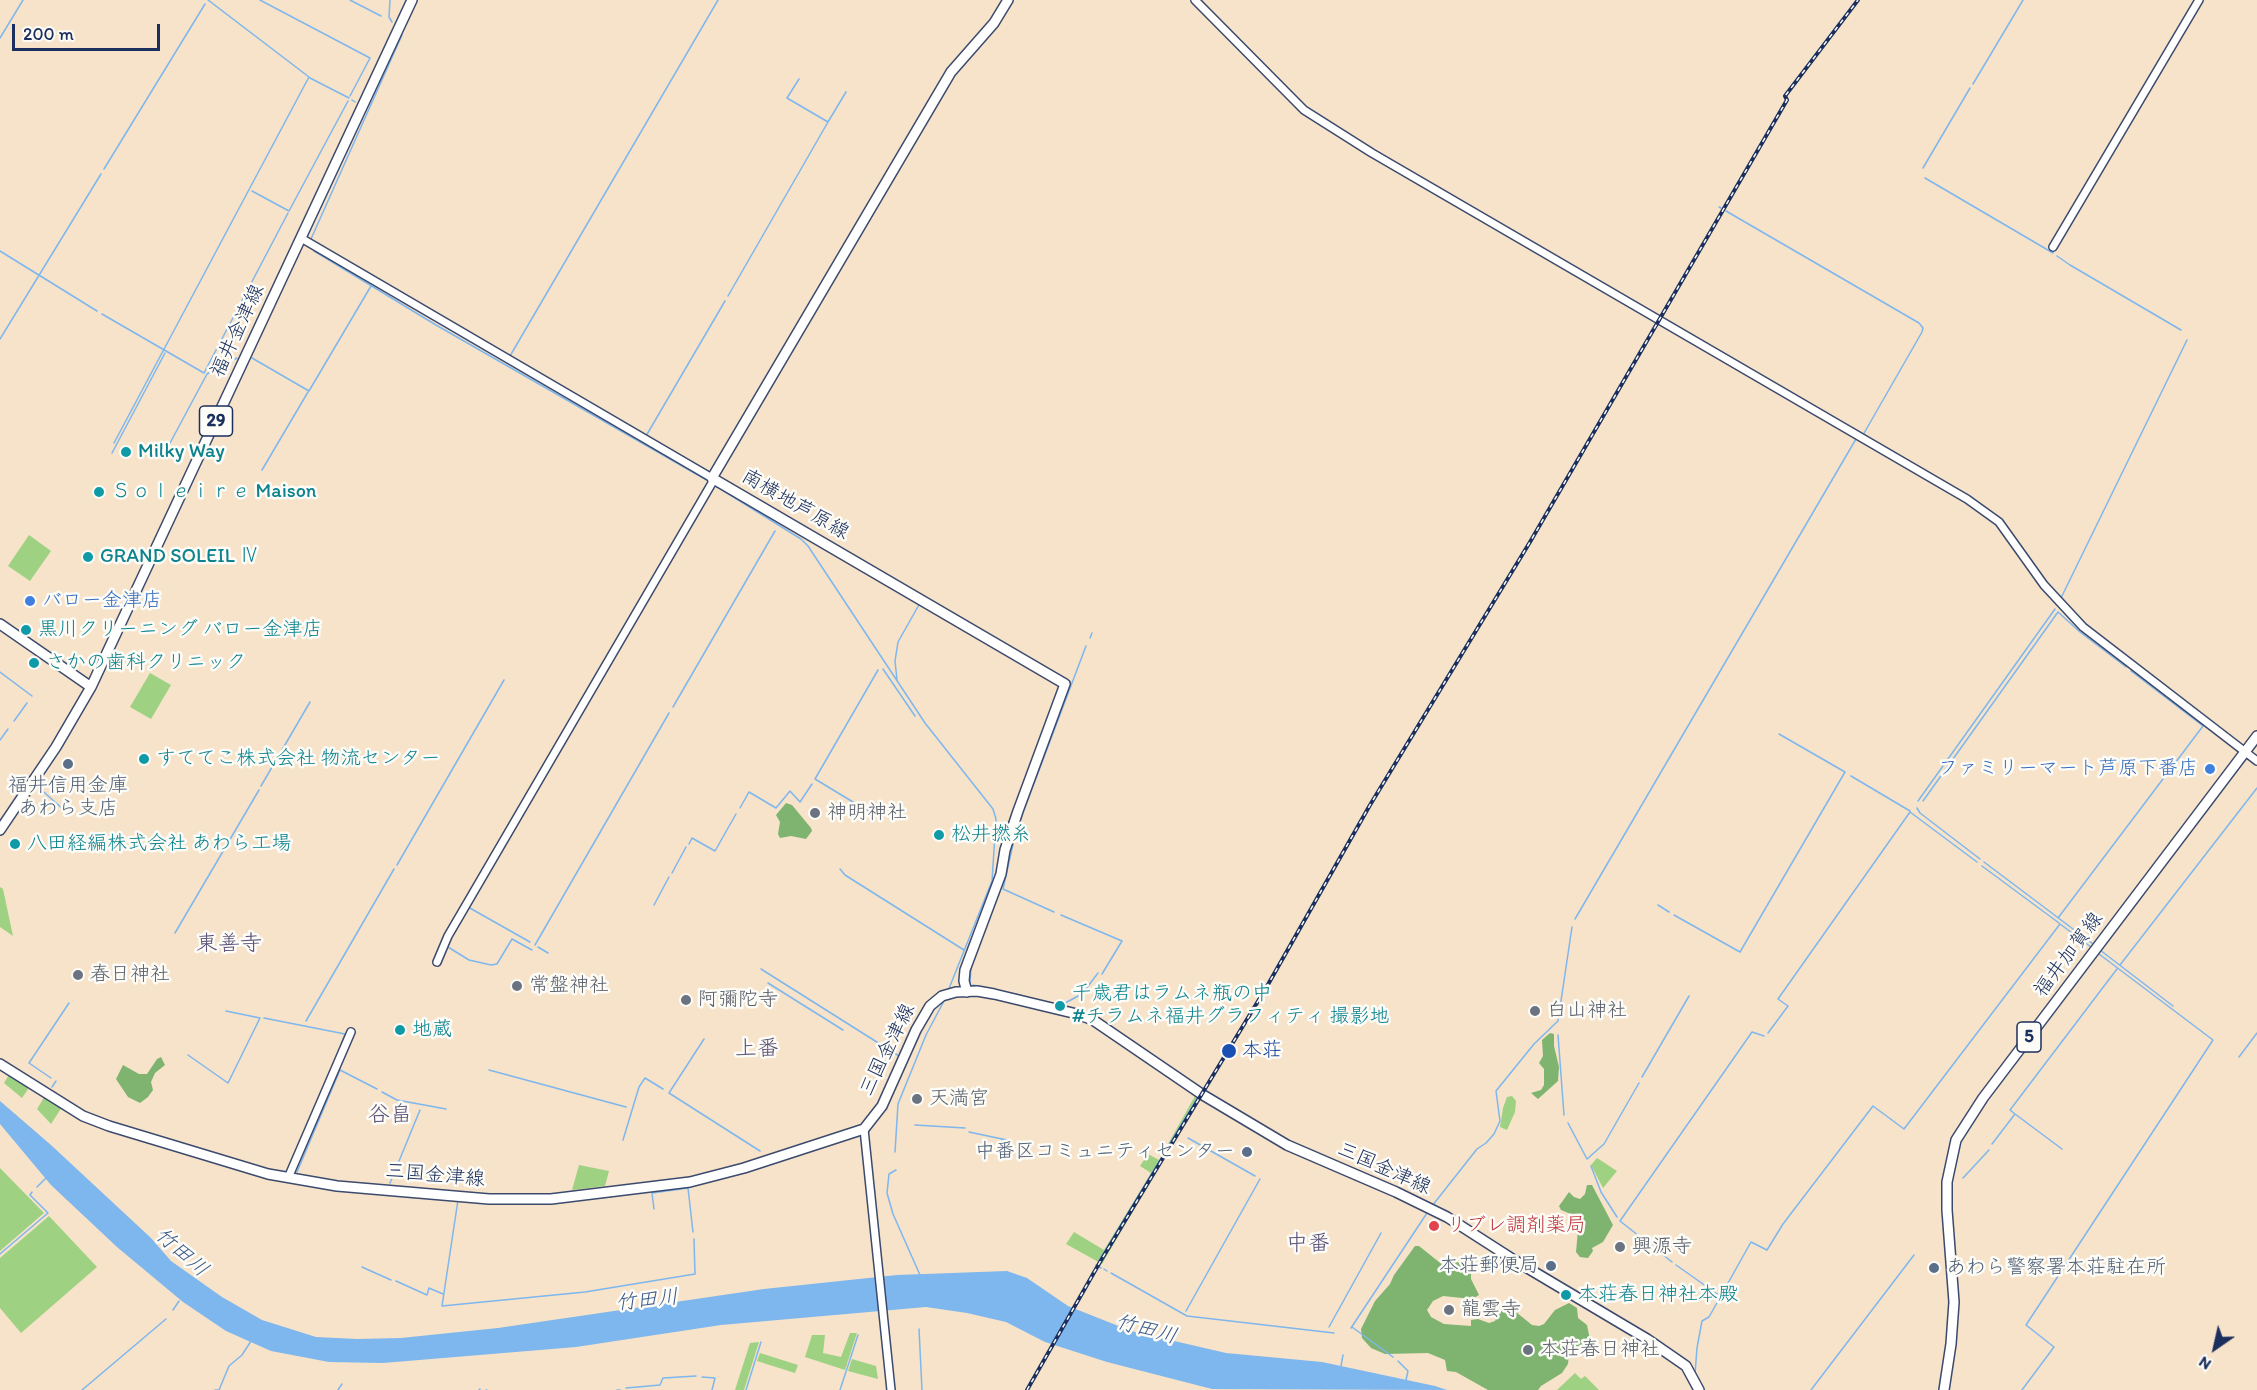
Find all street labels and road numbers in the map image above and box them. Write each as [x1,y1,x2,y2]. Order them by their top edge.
street label: 福井金津線 [206,281,270,381]
road number: 29 [200,406,232,436]
street label: 南横地芦原線 [737,465,853,545]
street label: 福井加賀線 [2029,908,2109,1002]
street label: 三国金津線 [855,1000,921,1100]
road number: 5 [2017,1022,2041,1052]
street label: 三国金津線 [1333,1138,1435,1200]
street label: 三国金津線 [384,1160,486,1192]

